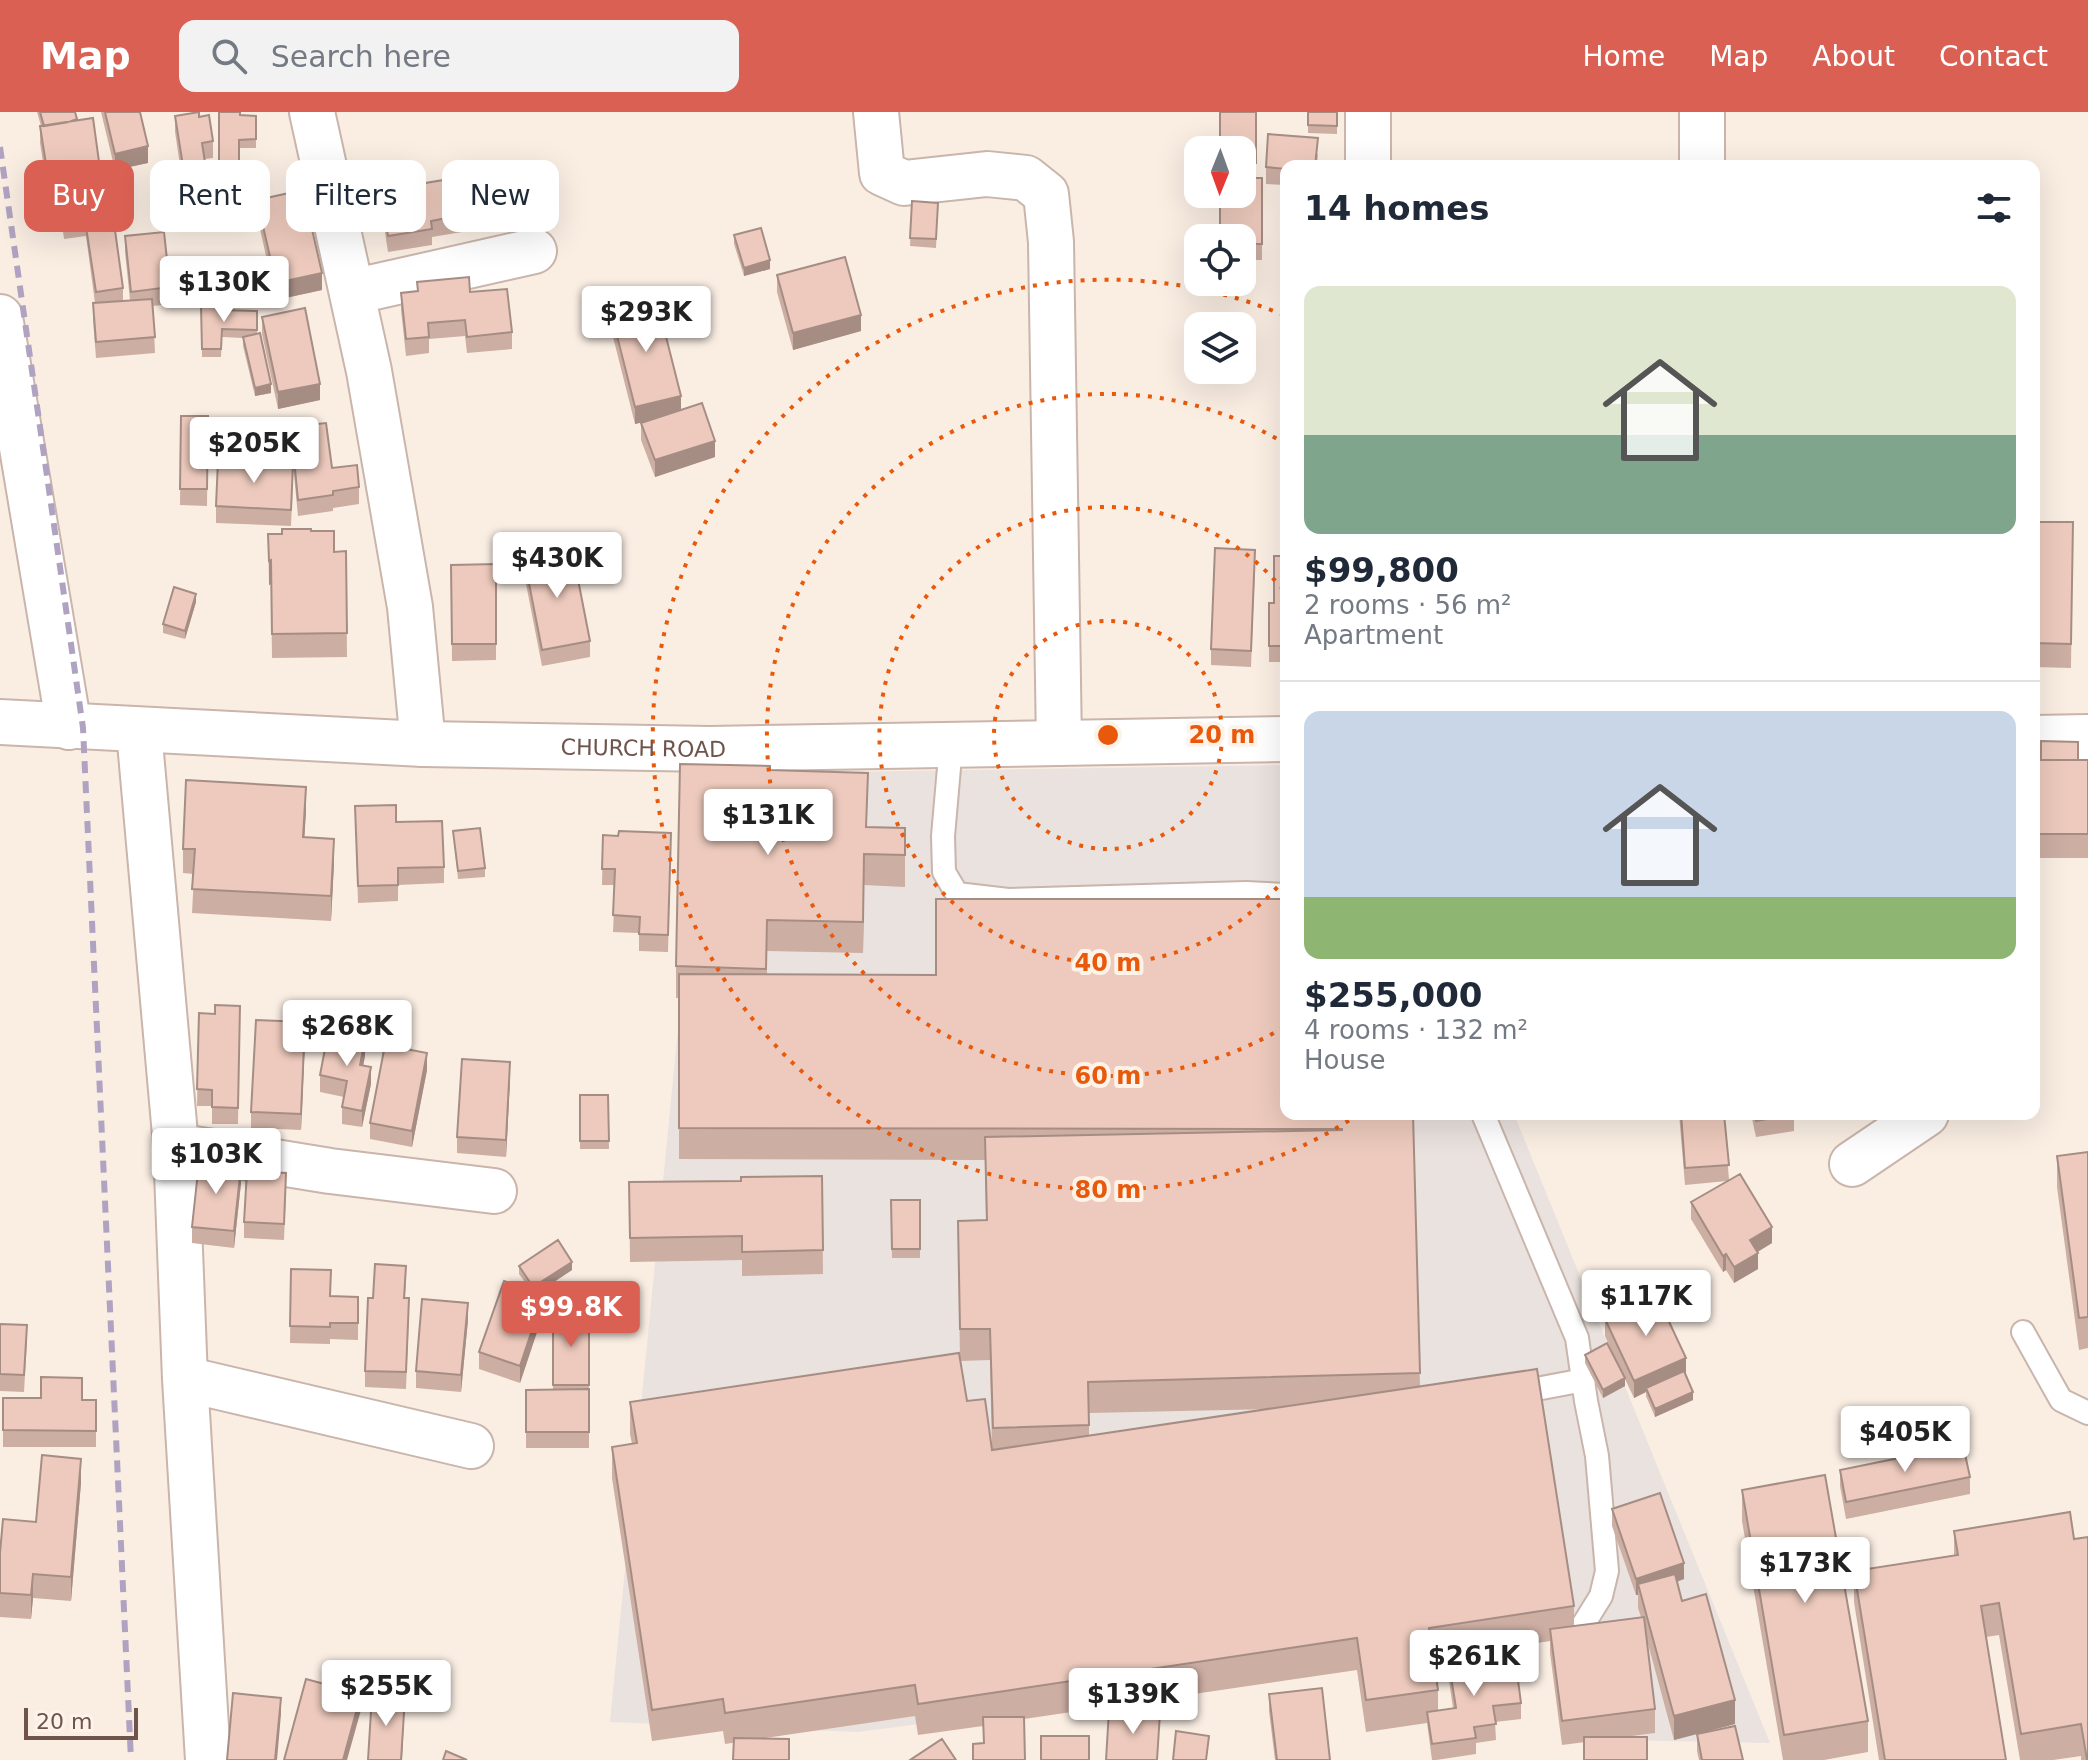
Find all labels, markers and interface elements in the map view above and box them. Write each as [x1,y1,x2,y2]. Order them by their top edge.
search box [179,20,739,92]
text: Map [40,34,131,78]
icon: search [207,34,251,78]
text: Search here [271,39,451,74]
text: Home [1582,40,1665,73]
text: Map [1709,40,1768,73]
text: About [1812,40,1895,73]
text: Contact [1939,40,2048,73]
north arrow [1184,136,1256,208]
map controls [1184,136,1256,384]
chip: Buy [24,160,134,232]
chip: Rent [150,160,270,232]
chip: Filters [286,160,426,232]
chip: New [442,160,559,232]
icon: filters [1972,186,2016,230]
text: 14 homes [1304,188,1489,228]
button: locate [1184,224,1256,296]
pin: $130K [168,256,280,324]
text: $130K [178,267,270,297]
pin: $293K [590,286,702,354]
text: $293K [600,297,692,327]
button: layers [1184,312,1256,384]
icon: home [1588,338,1732,482]
pin: $205K [198,417,310,485]
text: $205K [208,428,300,458]
pin: $430K [501,532,613,600]
text: $430K [511,543,603,573]
text: $99,800 [1304,550,1459,590]
text: 2 rooms · 56 m² [1304,590,1512,620]
text: Apartment [1304,620,1443,650]
centre of rings [1094,721,1122,749]
text: 20 m [1189,721,1255,749]
street label: CHURCH ROAD [560,734,726,762]
icon: home [1588,763,1732,907]
pin: $131K [712,789,824,857]
text: $131K [722,800,814,830]
text: 40 m [1075,949,1141,977]
text: $255,000 [1304,975,1483,1015]
pin: $268K [291,1000,403,1068]
text: $268K [301,1011,393,1041]
text: 4 rooms · 132 m² [1304,1015,1528,1045]
text: House [1304,1045,1385,1075]
text: 60 m [1075,1062,1141,1090]
pin: $103K [160,1128,272,1196]
text: $103K [170,1139,262,1169]
text: 80 m [1075,1176,1141,1204]
pin: $117K [1590,1270,1702,1338]
pin: $99.8K [506,1281,636,1349]
text: $117K [1600,1281,1692,1311]
text: $99.8K [520,1292,622,1322]
pin: $405K [1849,1406,1961,1474]
text: $405K [1859,1417,1951,1447]
pin: $173K [1749,1537,1861,1605]
text: $173K [1759,1548,1851,1578]
pin: $261K [1418,1630,1530,1698]
text: $261K [1428,1641,1520,1671]
pin: $255K [330,1660,442,1728]
pin: $139K [1077,1668,1189,1736]
text: $255K [340,1671,432,1701]
text: $139K [1087,1679,1179,1709]
scale bar [24,1704,138,1740]
text: 20 m [36,1709,92,1734]

